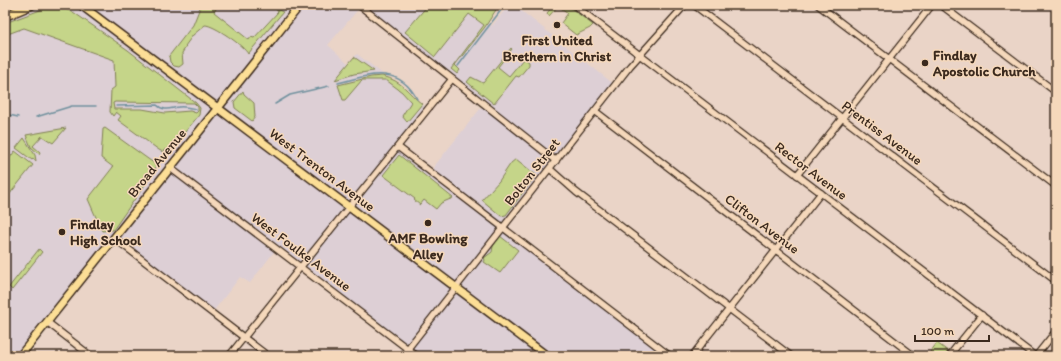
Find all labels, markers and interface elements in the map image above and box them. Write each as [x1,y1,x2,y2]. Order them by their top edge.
marker: First United Brethern in Christ [552,20,562,30]
place label: First United Brethern in Christ [503,32,612,65]
place label: Findlay Apostolic Church [932,47,1036,80]
marker: Findlay Apostolic Church [920,58,930,68]
street label: Prentiss Avenue [838,97,926,169]
street label: Broad Avenue [124,125,190,201]
street label: West Trenton Avenue [266,125,378,215]
street label: Bolton Street [500,135,564,209]
street label: Rector Avenue [771,138,851,204]
street label: Clifton Avenue [721,190,803,258]
street label: West Foulke Avenue [248,209,354,295]
place label: Findlay High School [70,216,142,249]
marker: AMF Bowling Alley [423,218,433,228]
marker: Findlay High School [57,227,67,237]
place label: AMF Bowling Alley [388,230,468,263]
scale bar [915,317,989,343]
text: 100 m [921,324,954,338]

